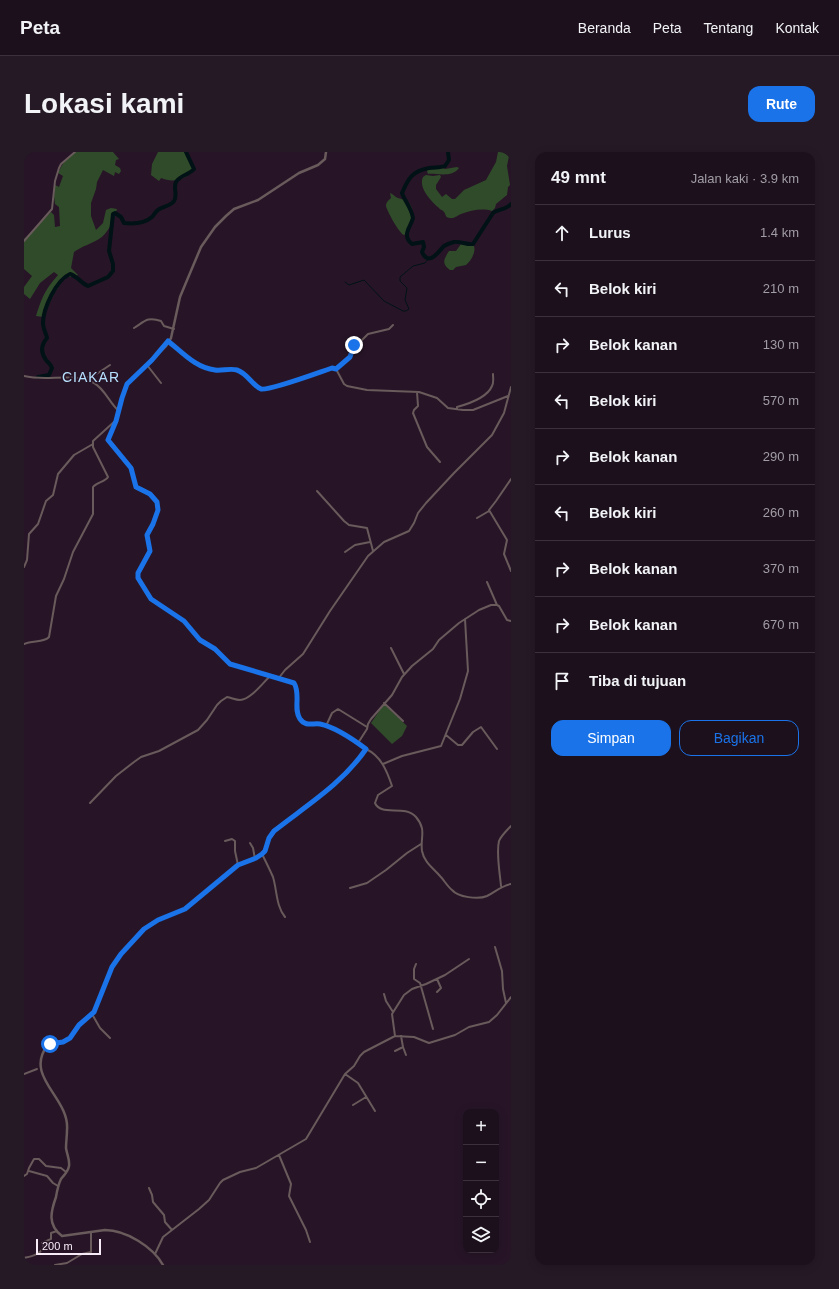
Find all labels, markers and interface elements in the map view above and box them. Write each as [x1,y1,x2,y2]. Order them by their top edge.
text: Peta [20,17,60,38]
text: Beranda [578,20,631,36]
text: Peta [653,20,682,36]
text: Tentang [704,20,753,36]
text: Kontak [775,20,819,36]
button: Rute [748,86,815,122]
text: Lokasi kami [24,88,184,119]
text: 49 mnt [551,168,606,187]
text: Jalan kaki · 3.9 km [691,171,799,186]
icon: ahead [551,222,573,244]
text: Lurus [589,224,631,241]
text: 1.4 km [760,225,799,240]
icon: left [551,278,573,300]
text: Belok kiri [589,280,657,297]
text: 210 m [763,281,799,296]
icon: right [551,334,573,356]
route end [345,336,363,354]
text: Belok kanan [589,336,677,353]
text: 130 m [763,337,799,352]
district label: CIAKAR [62,369,120,385]
icon: left [551,390,573,412]
text: Belok kiri [589,392,657,409]
text: 570 m [763,393,799,408]
icon: right [551,446,573,468]
text: Belok kanan [589,448,677,465]
text: 290 m [763,449,799,464]
icon: left [551,502,573,524]
text: Belok kiri [589,504,657,521]
text: 260 m [763,505,799,520]
icon: right [551,558,573,580]
text: Belok kanan [589,560,677,577]
text: 370 m [763,561,799,576]
icon: right [551,614,573,636]
text: Belok kanan [589,616,677,633]
text: 670 m [763,617,799,632]
icon: arrive [551,670,573,692]
text: Tiba di tujuan [589,672,686,689]
button: Simpan [551,720,671,756]
button: Bagikan [679,720,799,756]
route start [41,1035,59,1053]
map controls [463,1109,499,1253]
button: + [463,1109,499,1145]
button: − [463,1145,499,1181]
button: locate [463,1181,499,1217]
button: layers [463,1217,499,1253]
scale bar [36,1237,101,1256]
text: 200 m [42,1240,73,1252]

